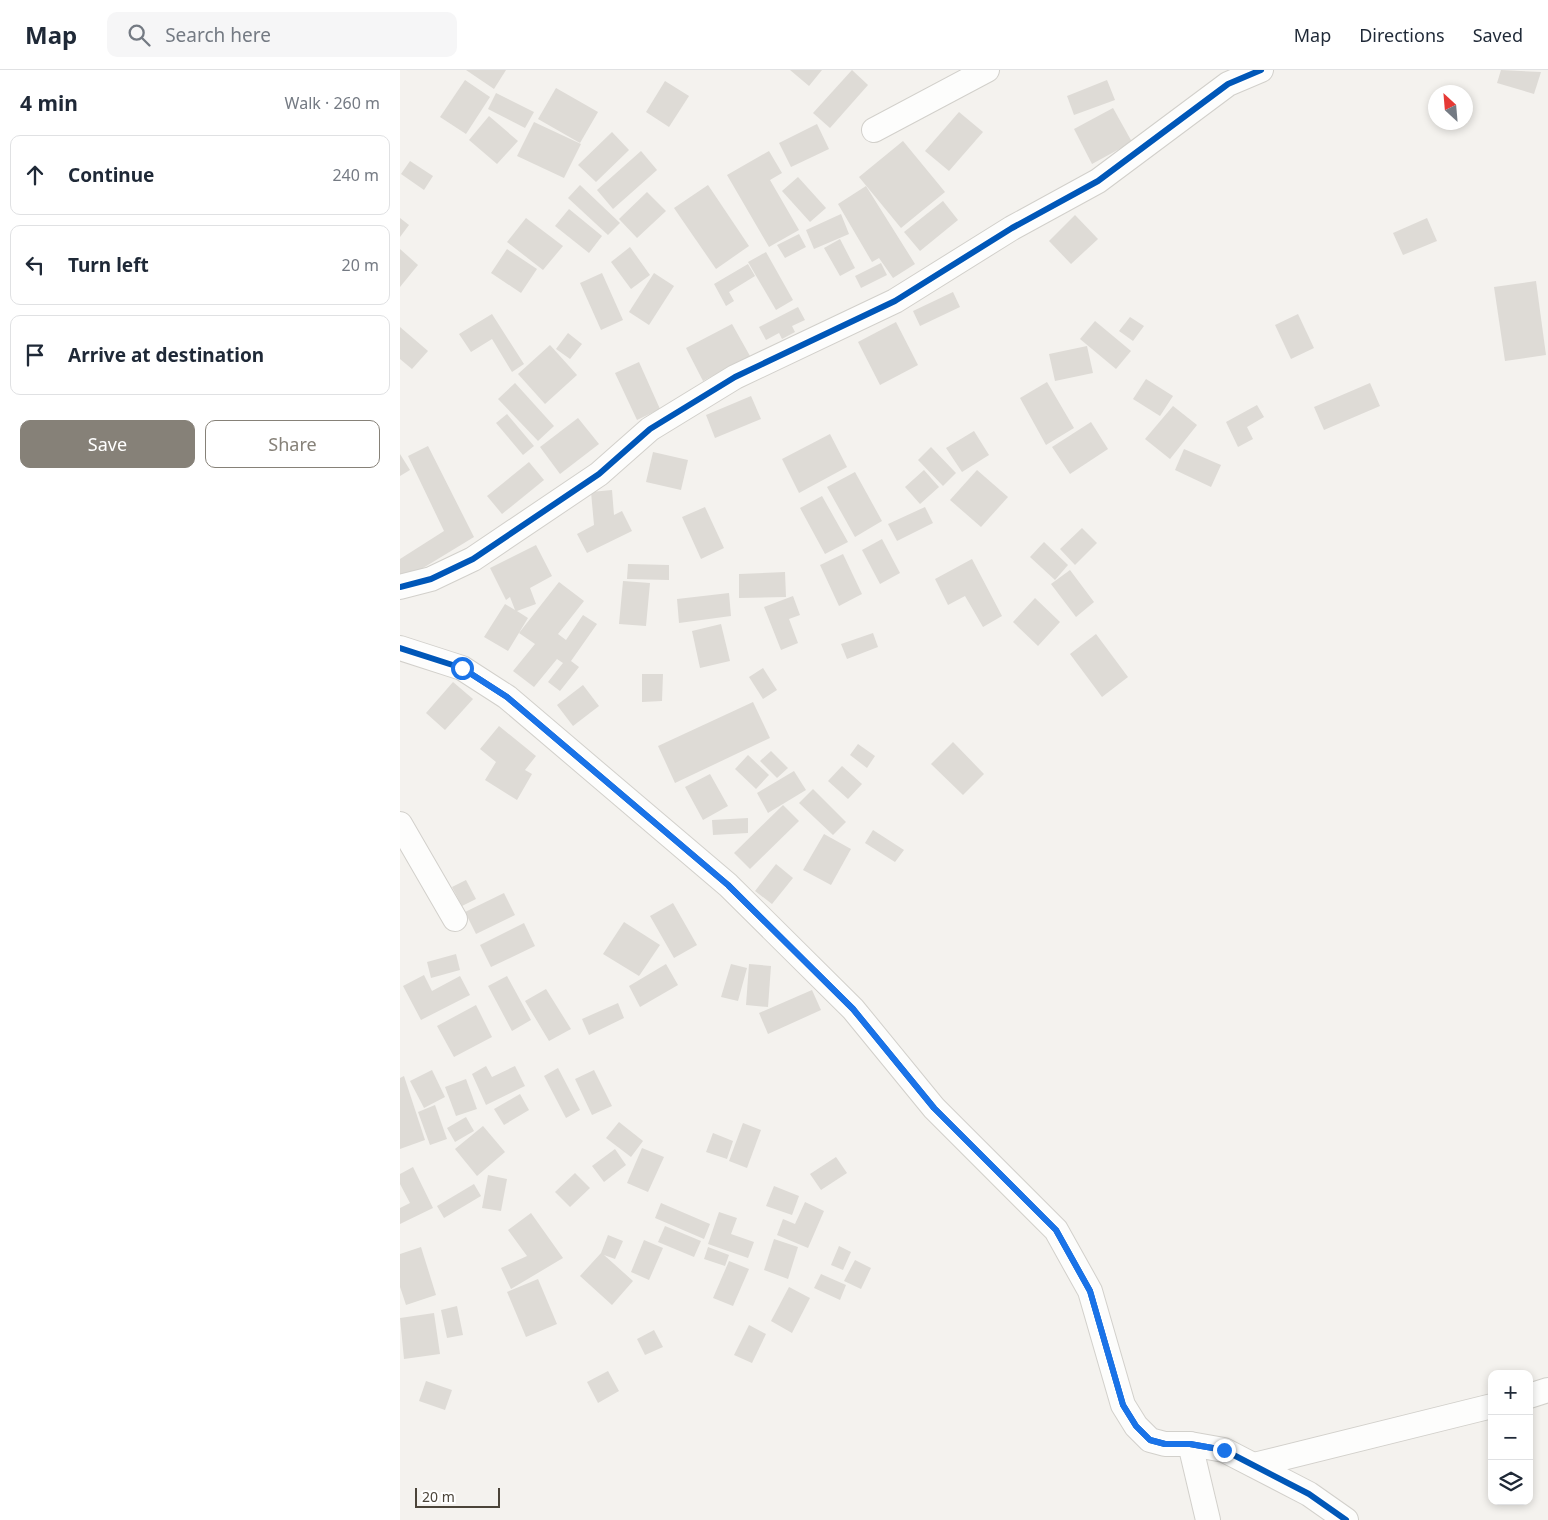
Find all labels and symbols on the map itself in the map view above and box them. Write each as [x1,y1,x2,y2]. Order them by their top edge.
north arrow [1428,85,1473,130]
route start [451,657,474,680]
route end [1213,1439,1236,1462]
scale bar [415,1485,500,1508]

